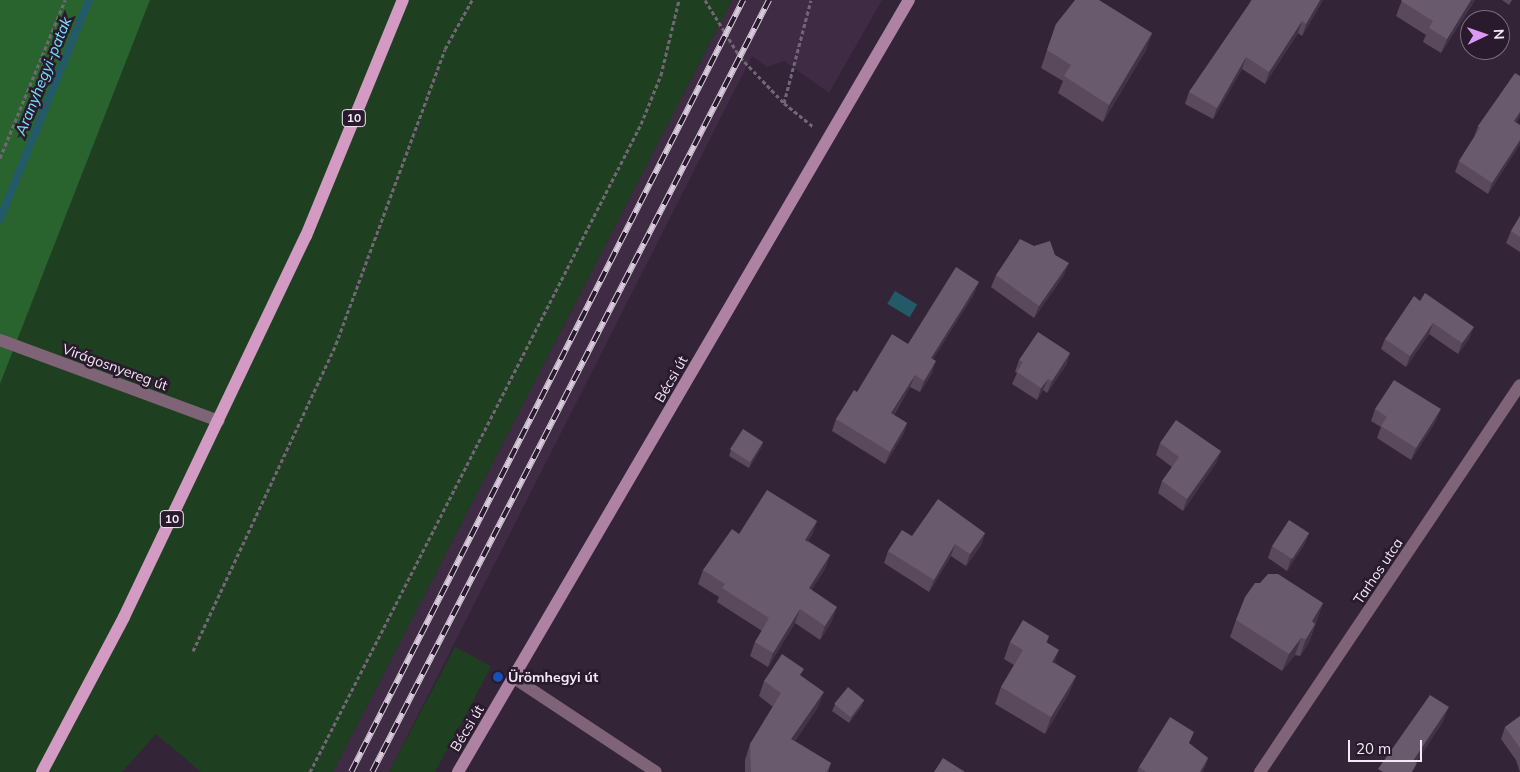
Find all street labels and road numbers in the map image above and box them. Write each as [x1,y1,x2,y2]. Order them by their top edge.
road number: 10 [342,109,366,128]
street label: Virágosnyereg út [60,340,170,394]
street label: Bécsi út [651,353,691,405]
road number: 10 [160,509,184,528]
street label: Tarhos utca [1350,535,1406,607]
street label: Bécsi út [447,702,487,754]

